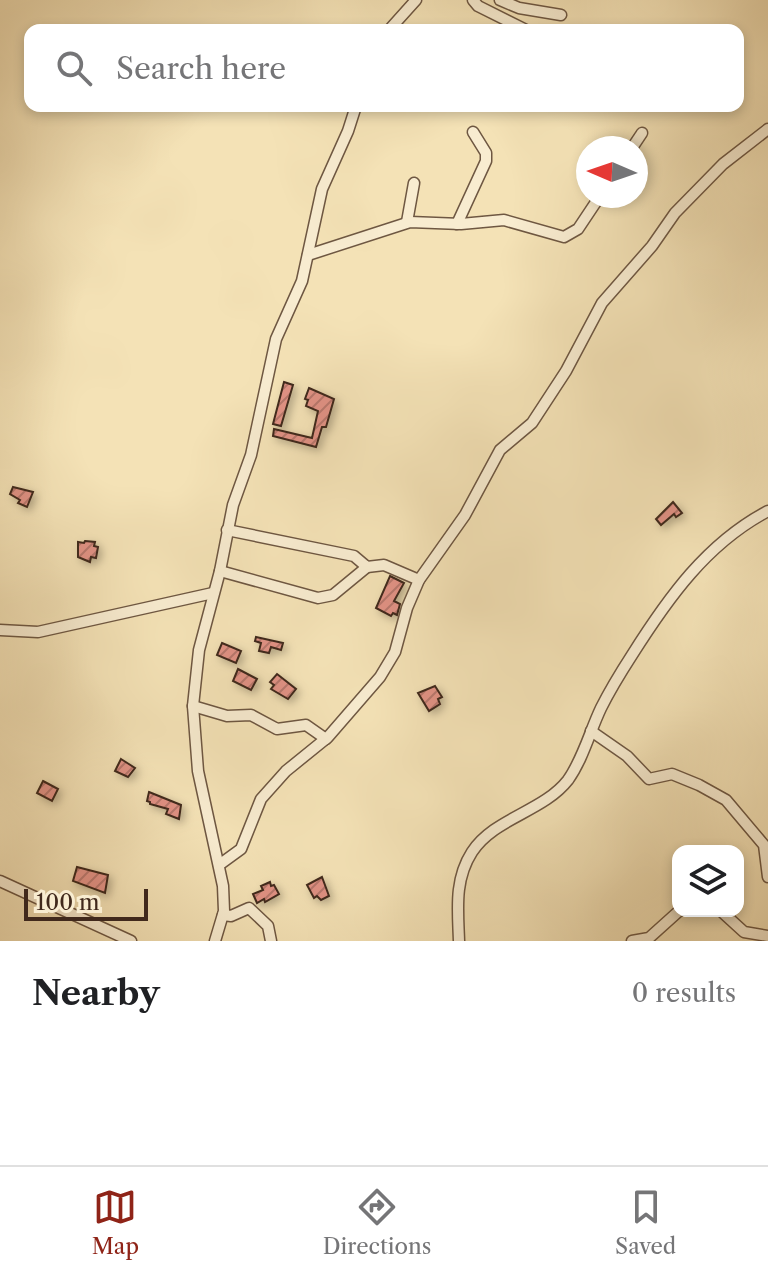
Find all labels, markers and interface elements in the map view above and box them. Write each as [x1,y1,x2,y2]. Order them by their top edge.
search box [24,24,744,112]
icon: search [52,46,96,90]
text: Search here [116,50,286,87]
north arrow [576,136,648,208]
map controls [672,845,744,917]
button: layers [672,845,744,917]
scale bar [24,885,148,921]
text: 100 m [36,889,99,916]
text: Nearby [32,972,160,1014]
text: 0 results [632,977,736,1009]
tab: Map [92,1185,139,1260]
tab: Directions [323,1185,431,1260]
tab: Saved [615,1185,676,1260]

